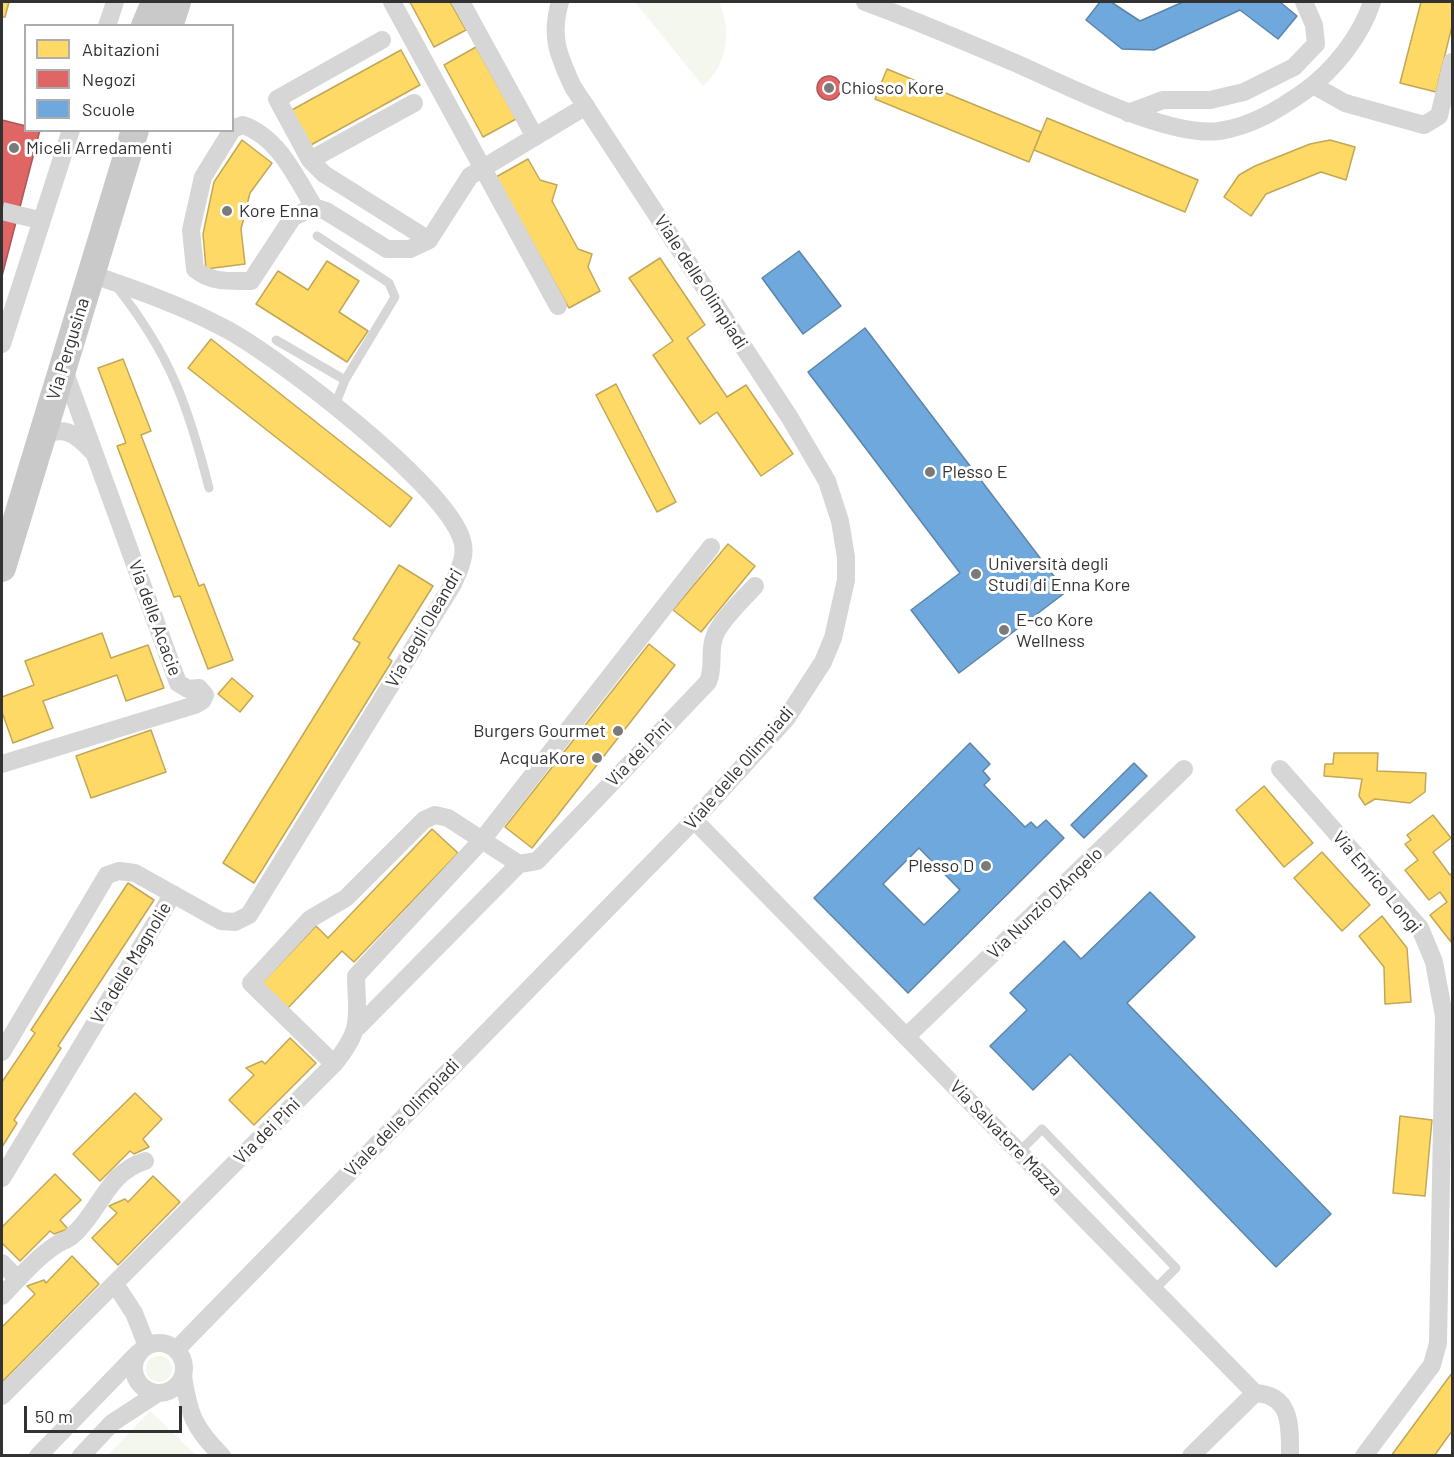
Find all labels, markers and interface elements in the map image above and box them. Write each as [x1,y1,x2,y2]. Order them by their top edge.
legend [24,24,234,132]
text: Abitazioni [82,38,160,60]
text: Negozi [82,68,136,90]
place label: Chiosco Kore [841,77,944,99]
marker: Chiosco Kore [822,81,836,95]
text: Scuole [82,98,135,120]
place label: Miceli Arredamenti [26,137,172,159]
marker: Miceli Arredamenti [7,141,21,155]
place label: Kore Enna [239,200,319,222]
marker: Kore Enna [220,204,234,218]
street label: Viale delle Olimpiadi [650,211,752,353]
street label: Via Pergusina [42,295,94,403]
place label: Plesso E [942,461,1008,483]
marker: Plesso E [923,465,937,479]
place label: Università degli Studi di Enna Kore [988,553,1130,596]
street label: Via delle Acacie [124,557,186,679]
street label: Via degli Oleandri [381,565,467,691]
marker: Università degli Studi di Enna Kore [969,567,983,581]
place label: E-co Kore Wellness [1016,609,1093,652]
marker: E-co Kore Wellness [997,623,1011,637]
street label: Viale delle Olimpiadi [680,702,798,834]
street label: Via dei Pini [602,715,676,791]
place label: Burgers Gourmet [473,720,606,742]
marker: Burgers Gourmet [611,724,625,738]
place label: AcquaKore [500,747,585,769]
marker: AcquaKore [590,751,604,765]
street label: Via Enrico Longi [1328,827,1426,937]
street label: Via Nunzio D'Angelo [983,843,1107,963]
place label: Plesso D [908,855,974,877]
marker: Plesso D [979,859,993,873]
street label: Via delle Magnolie [86,898,176,1028]
street label: Viale delle Olimpiadi [340,1055,464,1181]
street label: Via Salvatore Mazza [945,1076,1067,1200]
street label: Via dei Pini [229,1093,305,1169]
scale bar [27,1394,184,1432]
text: 50 m [35,1405,73,1427]

